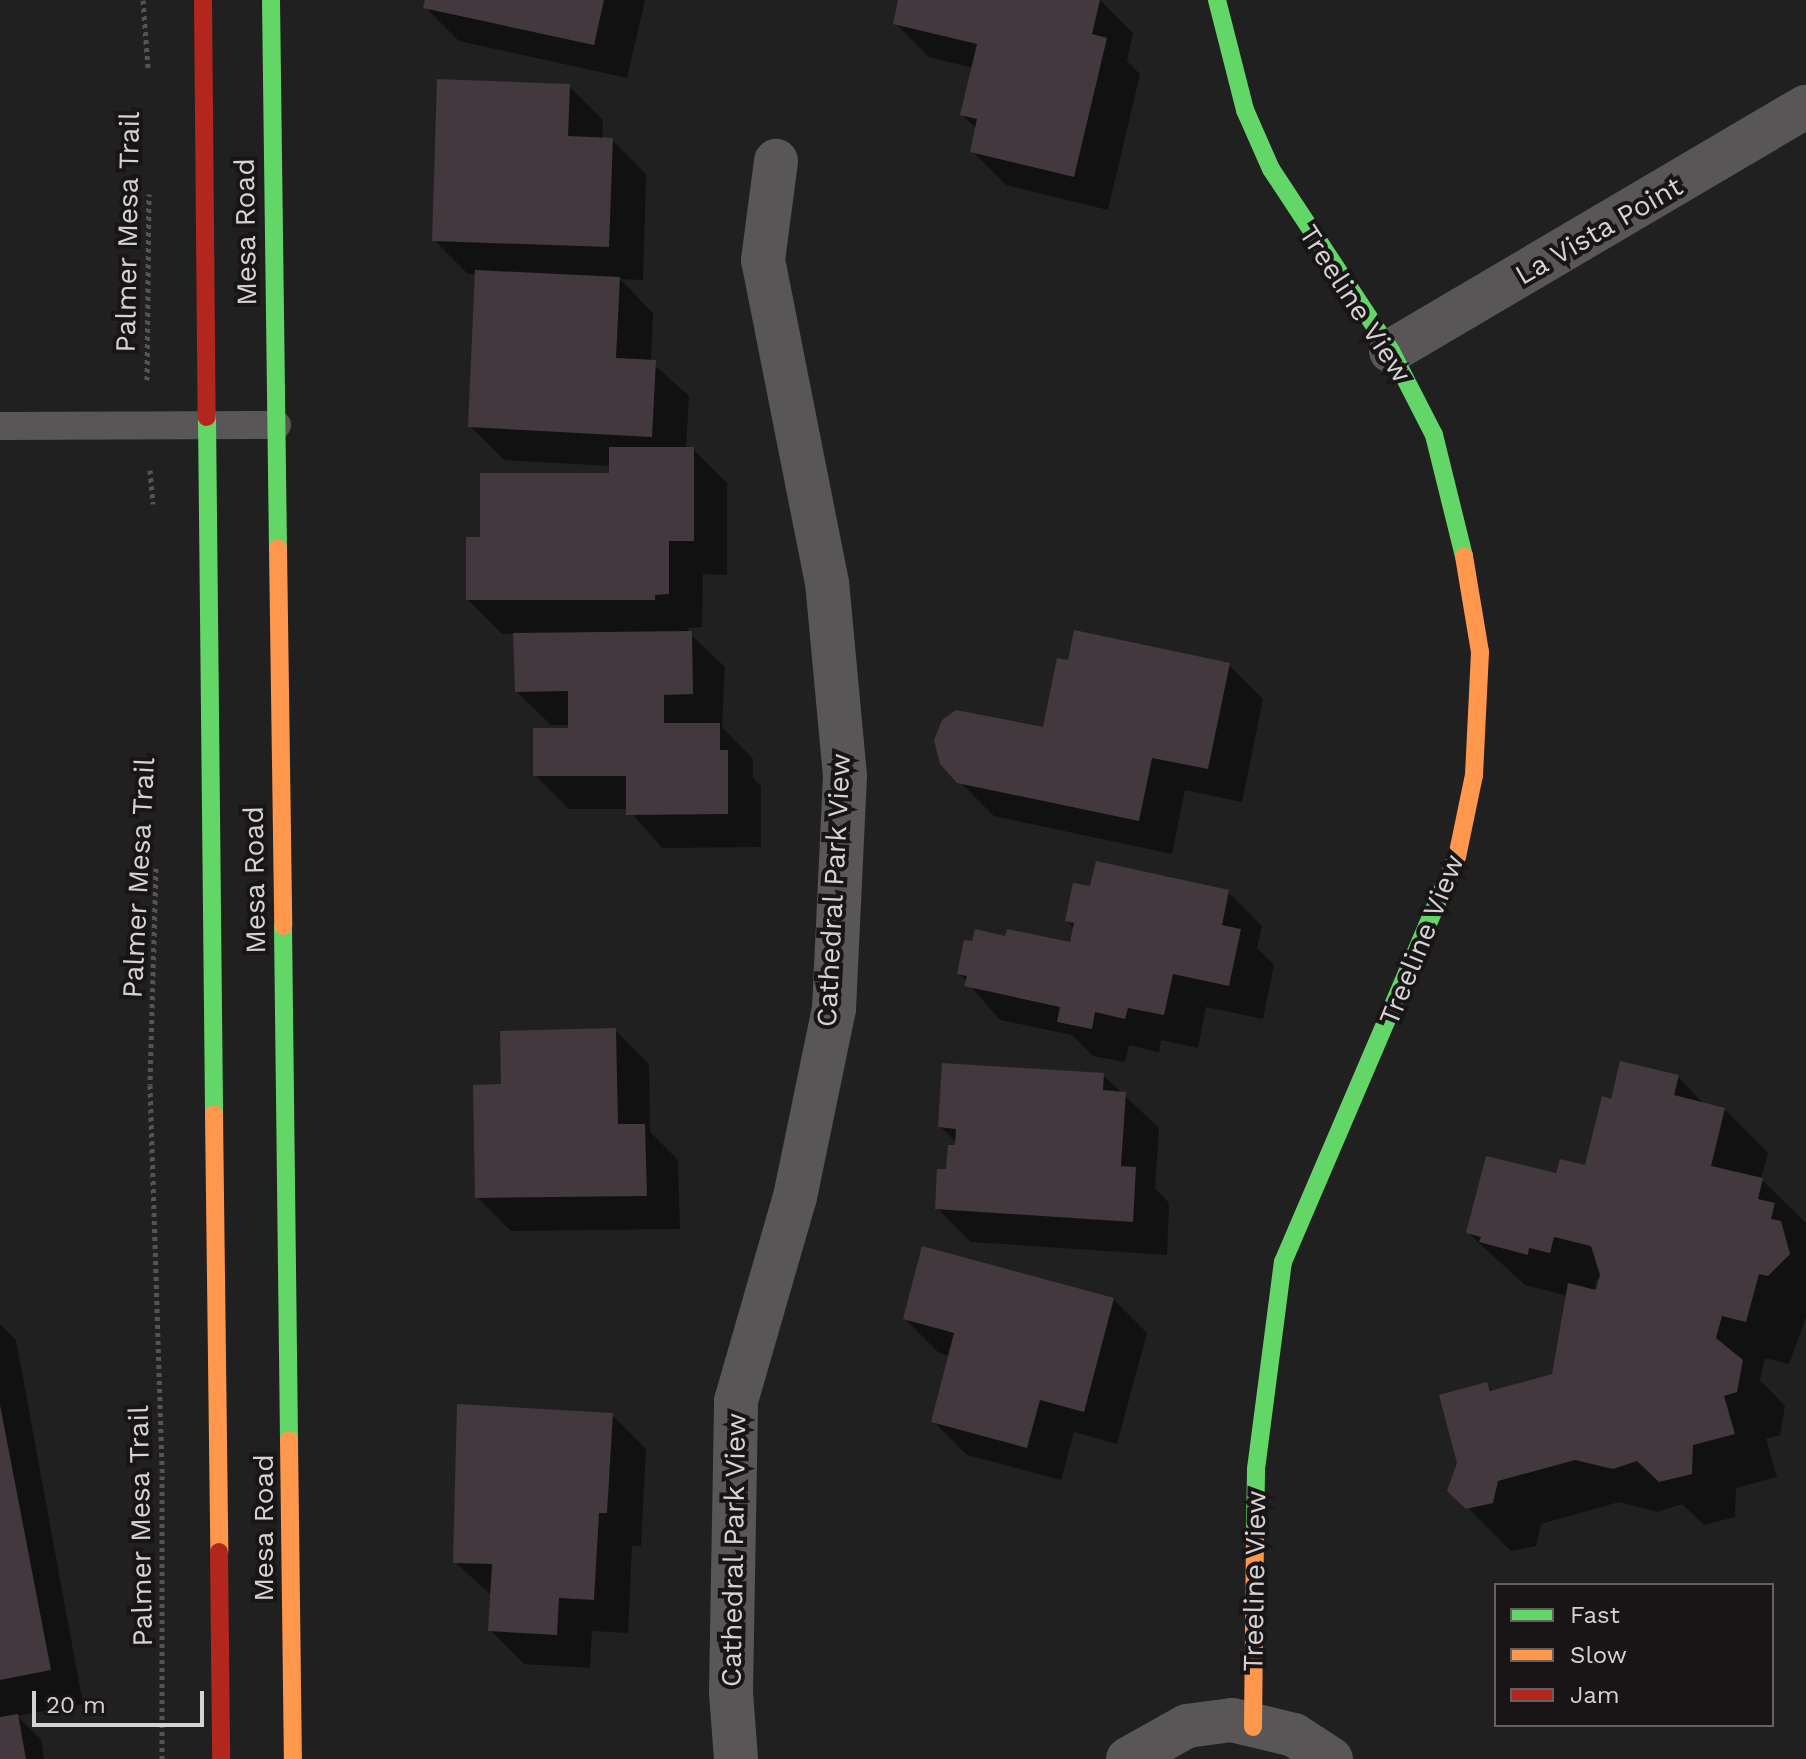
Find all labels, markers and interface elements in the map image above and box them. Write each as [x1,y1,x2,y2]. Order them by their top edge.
street label: Palmer Mesa Trail [109,110,147,354]
street label: Mesa Road [228,158,264,306]
street label: La Vista Point [1509,169,1689,293]
street label: Treeline View [1291,218,1419,390]
street label: Cathedral Park View [810,751,858,1029]
street label: Palmer Mesa Trail [116,756,162,1000]
street label: Mesa Road [237,806,273,954]
street label: Treeline View [1372,849,1472,1031]
street label: Palmer Mesa Trail [122,1404,160,1648]
street label: Cathedral Park View [715,1411,753,1689]
street label: Mesa Road [247,1454,281,1602]
street label: Treeline View [1237,1490,1273,1672]
legend [1494,1583,1774,1727]
text: Fast [1570,1601,1620,1629]
text: Slow [1570,1641,1627,1669]
scale bar [36,1675,208,1725]
text: Jam [1570,1681,1620,1709]
text: 20 m [46,1691,106,1719]

